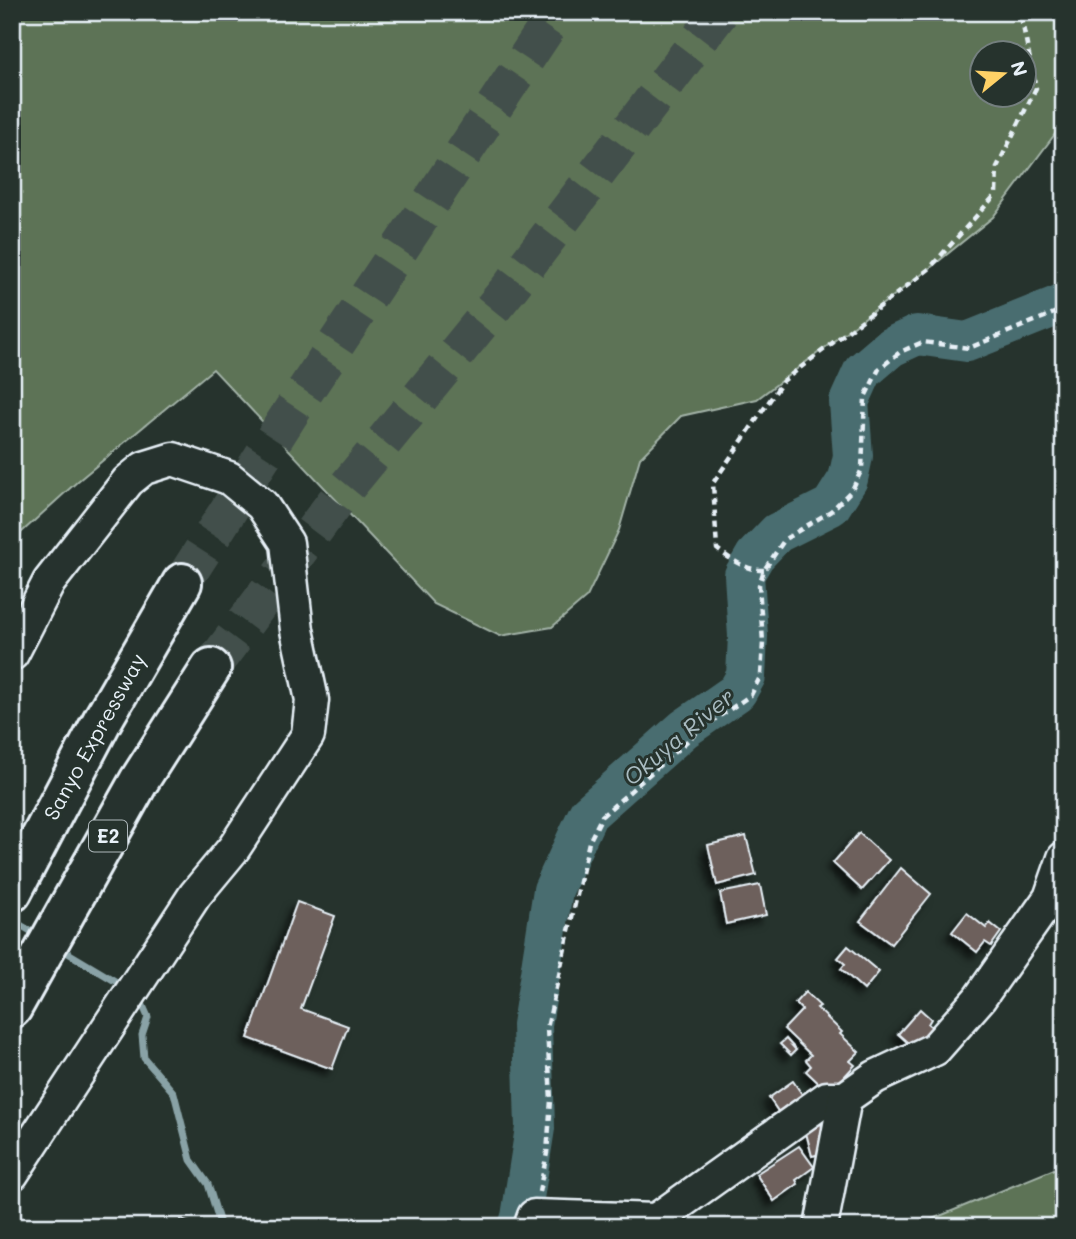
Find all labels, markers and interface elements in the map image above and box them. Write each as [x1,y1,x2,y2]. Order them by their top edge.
north arrow [968,38,1038,108]
text: N [1006,58,1034,79]
street label: Sanyo Expressway [37,648,151,824]
water label: Okuya River [616,681,740,792]
road number: E2 [89,820,127,852]

